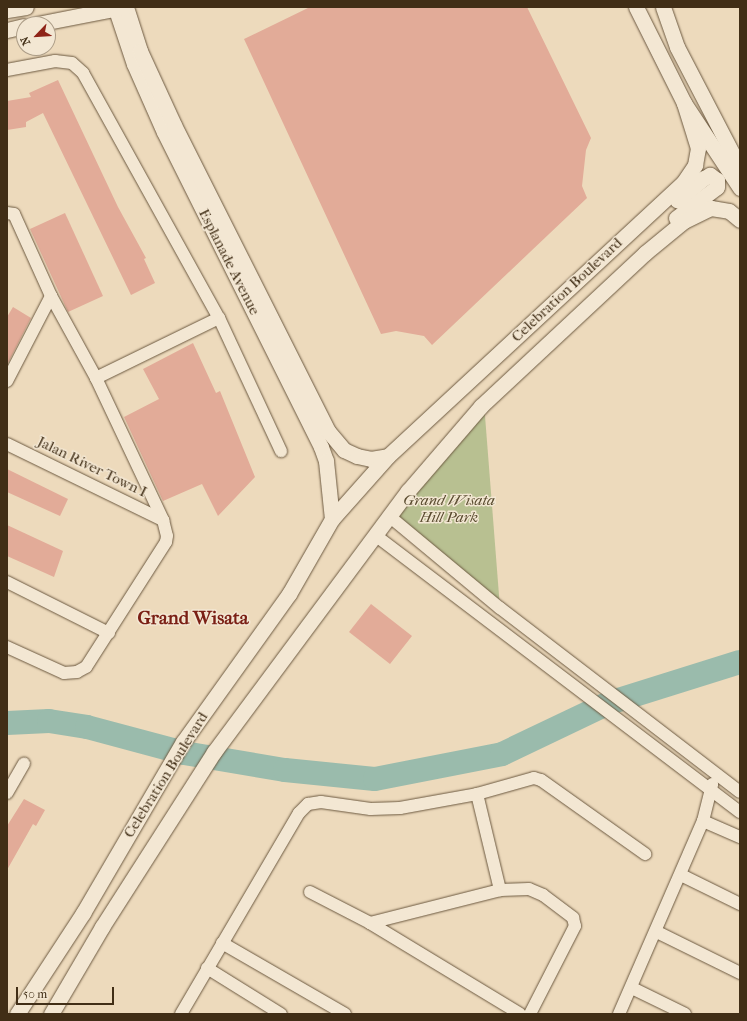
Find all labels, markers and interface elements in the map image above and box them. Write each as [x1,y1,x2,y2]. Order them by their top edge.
north arrow [16,16,56,56]
text: N [18,34,33,47]
street label: Esplanade Avenue [195,206,263,318]
street label: Celebration Boulevard [508,234,626,346]
street label: Jalan River Town I [34,433,150,501]
park label: Grand Wisata Hill Park [403,491,495,526]
district label: Grand Wisata [137,608,249,630]
street label: Celebration Boulevard [120,709,212,841]
scale bar [18,979,116,1005]
text: 50 m [23,987,47,1001]

